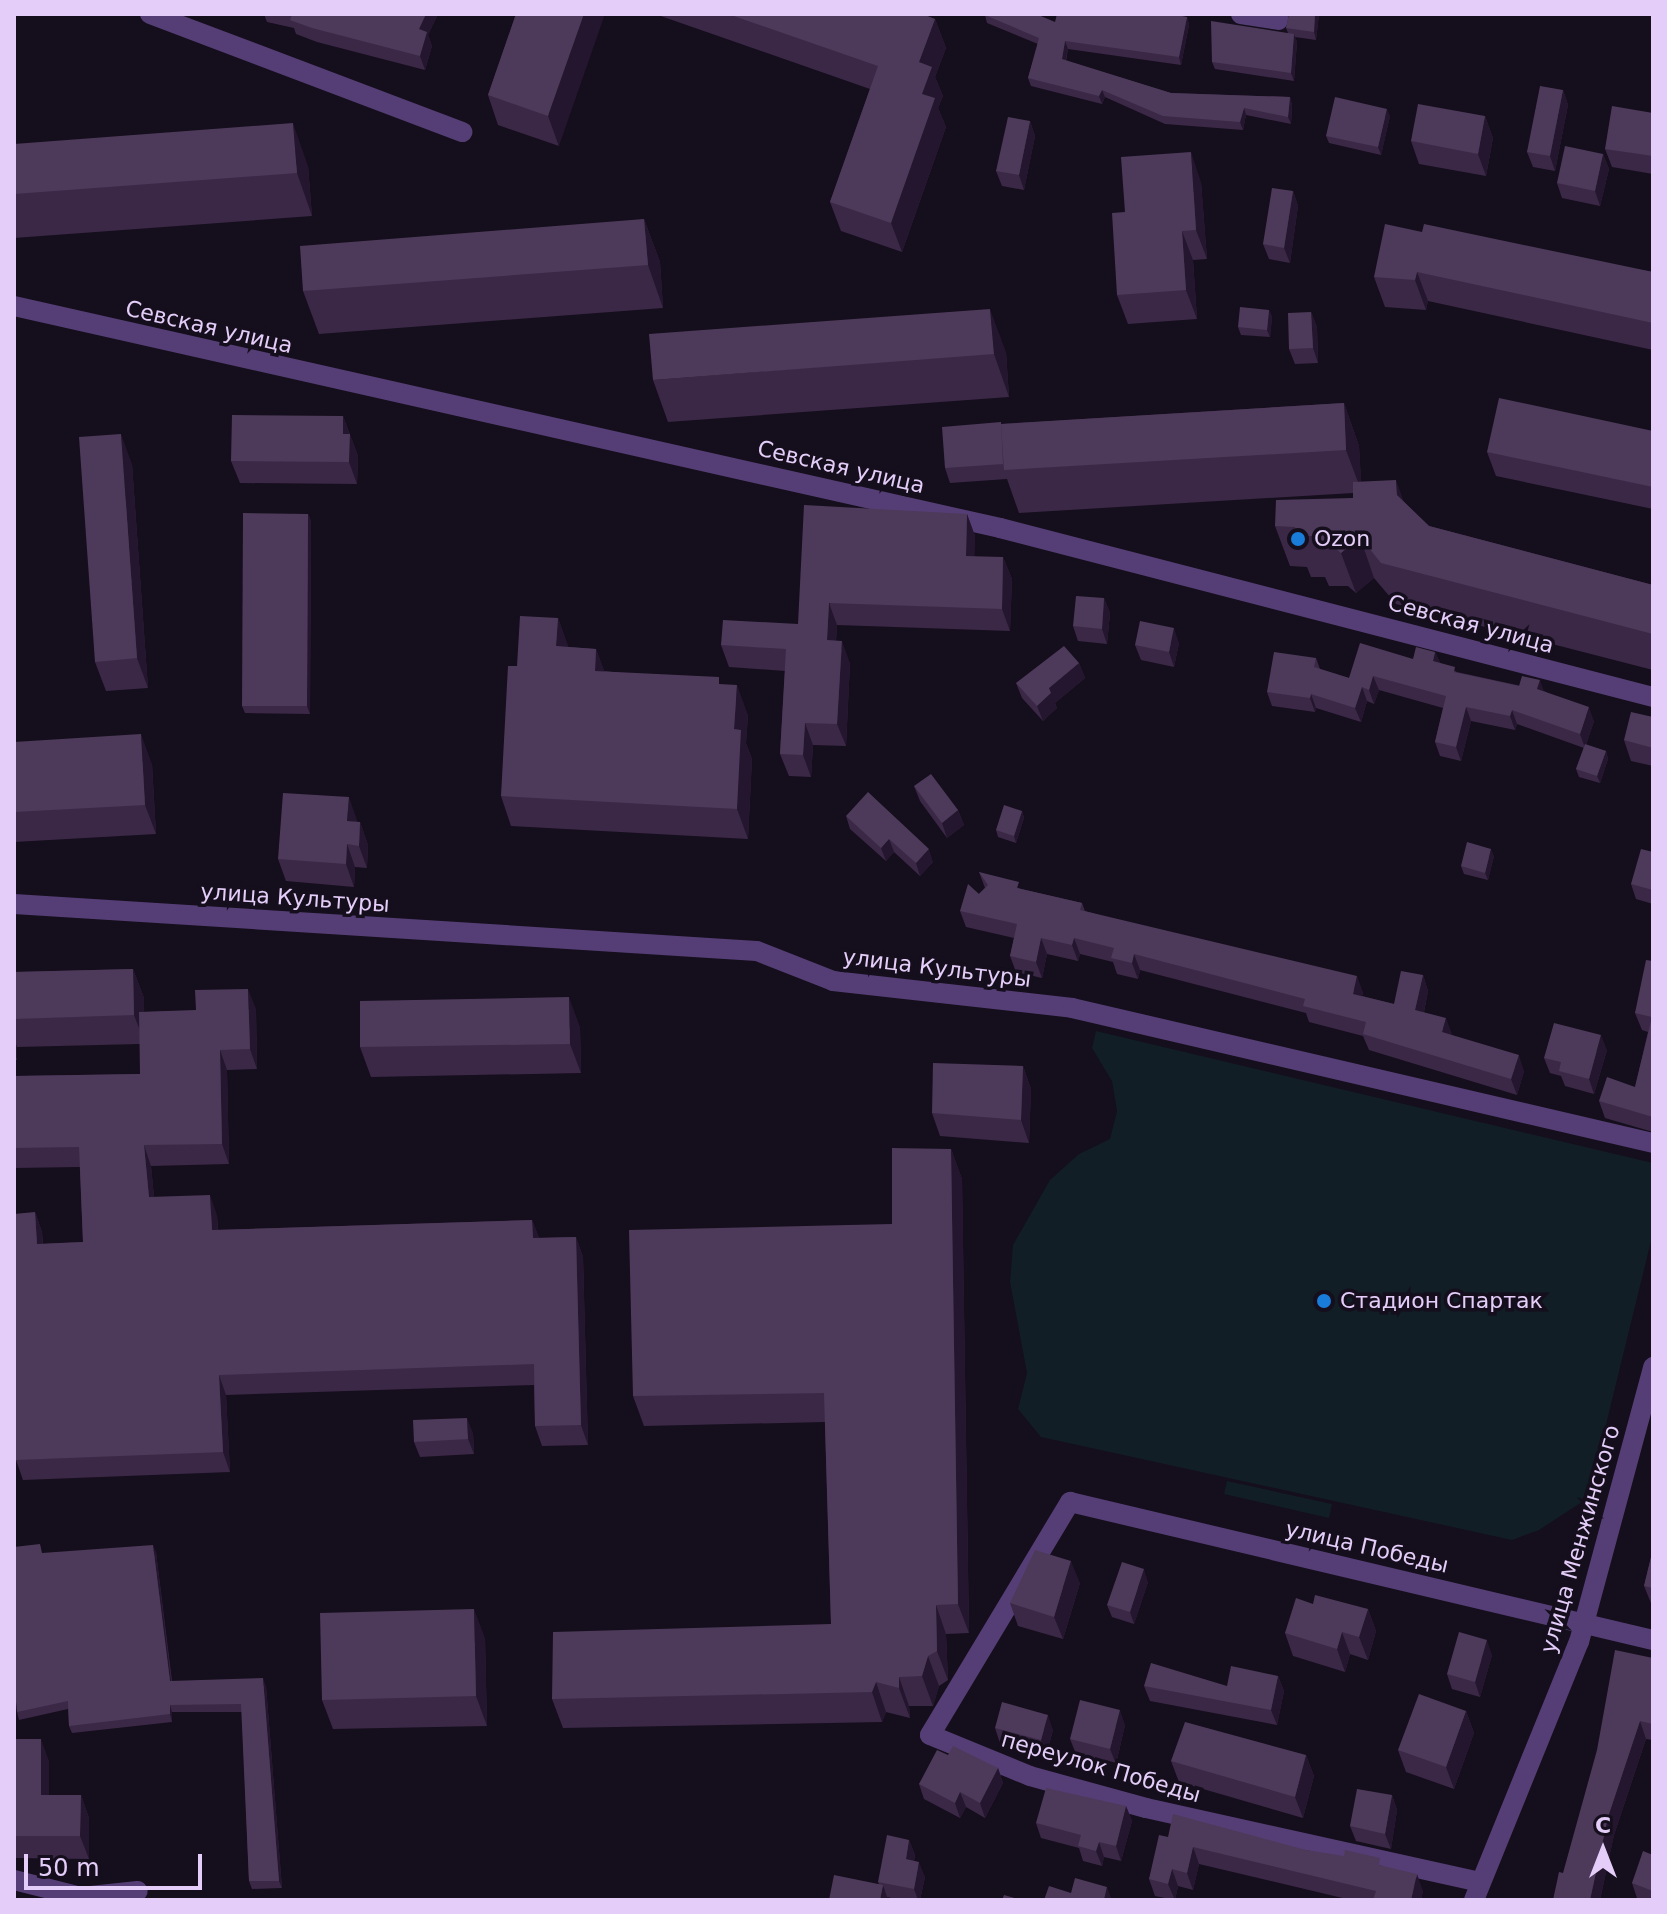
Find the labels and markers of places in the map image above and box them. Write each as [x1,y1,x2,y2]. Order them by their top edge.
place label: Ozon [1314,526,1370,552]
marker: Ozon [1289,530,1307,548]
place label: Стадион Спартак [1340,1288,1543,1314]
marker: Стадион Спартак [1315,1292,1333,1310]

